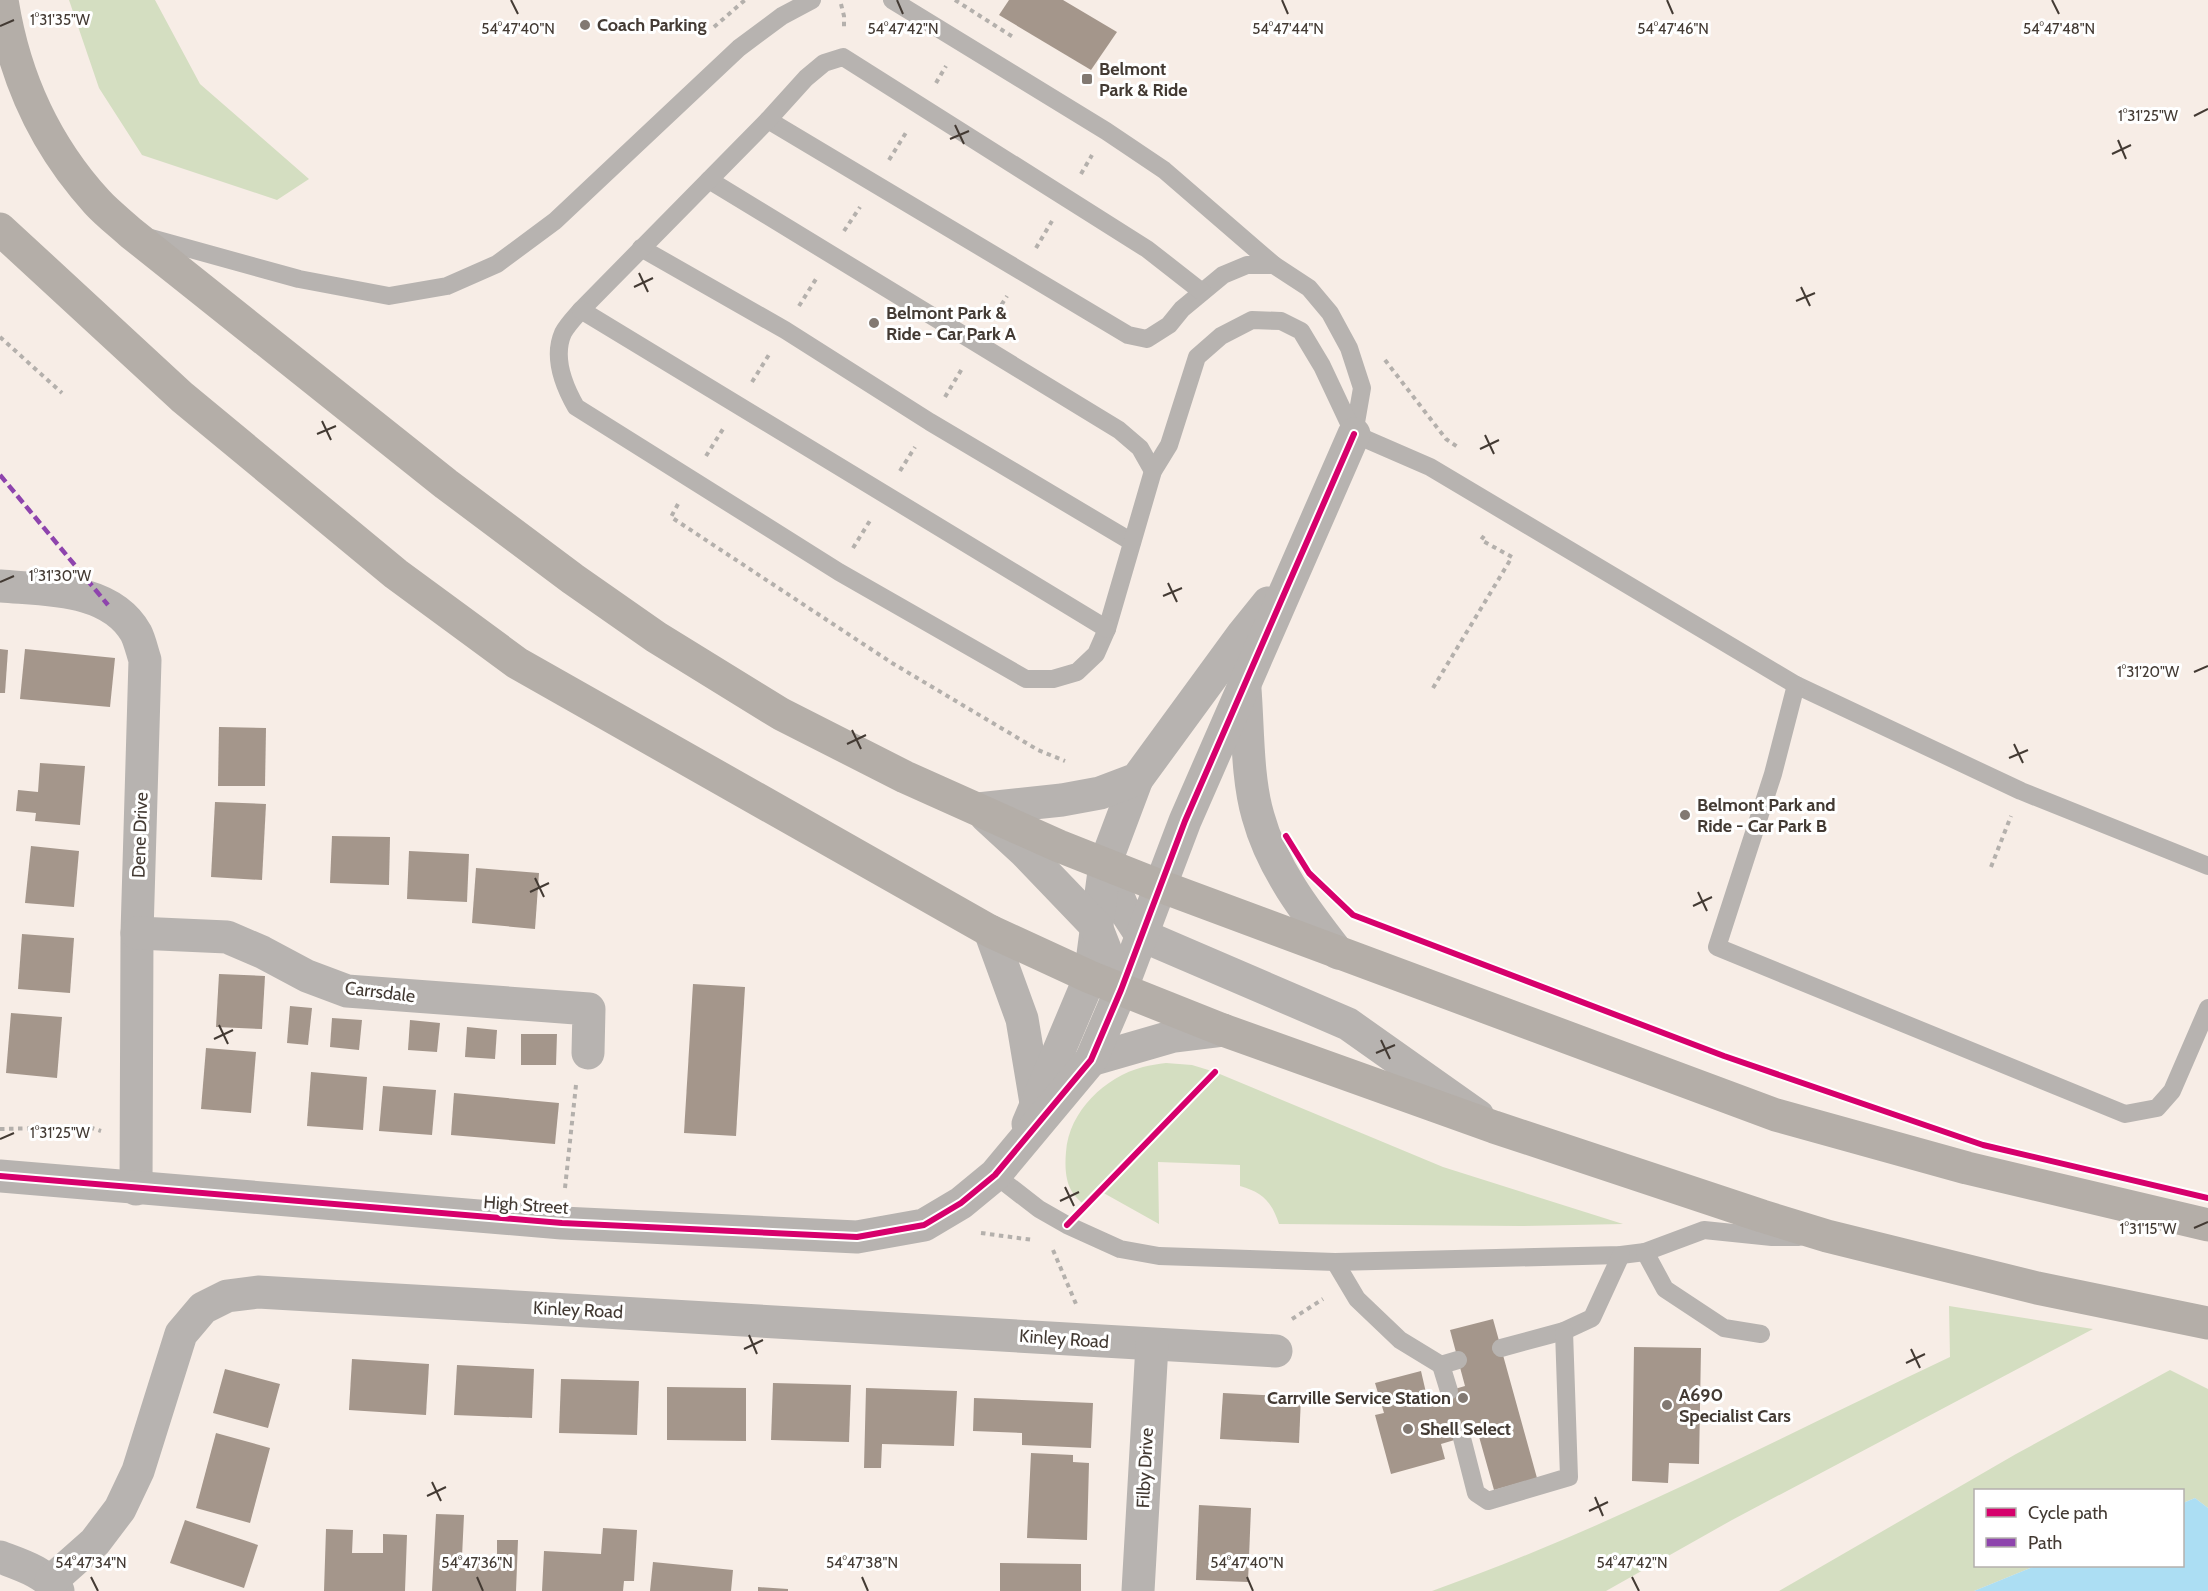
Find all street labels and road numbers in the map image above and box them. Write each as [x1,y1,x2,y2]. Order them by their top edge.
street label: Dene Drive [128,792,152,878]
street label: Carrsdale [344,977,416,1007]
street label: High Street [483,1191,569,1219]
street label: Kinley Road [533,1297,623,1323]
street label: Kinley Road [1018,1325,1110,1353]
street label: Filby Drive [1132,1427,1158,1509]

